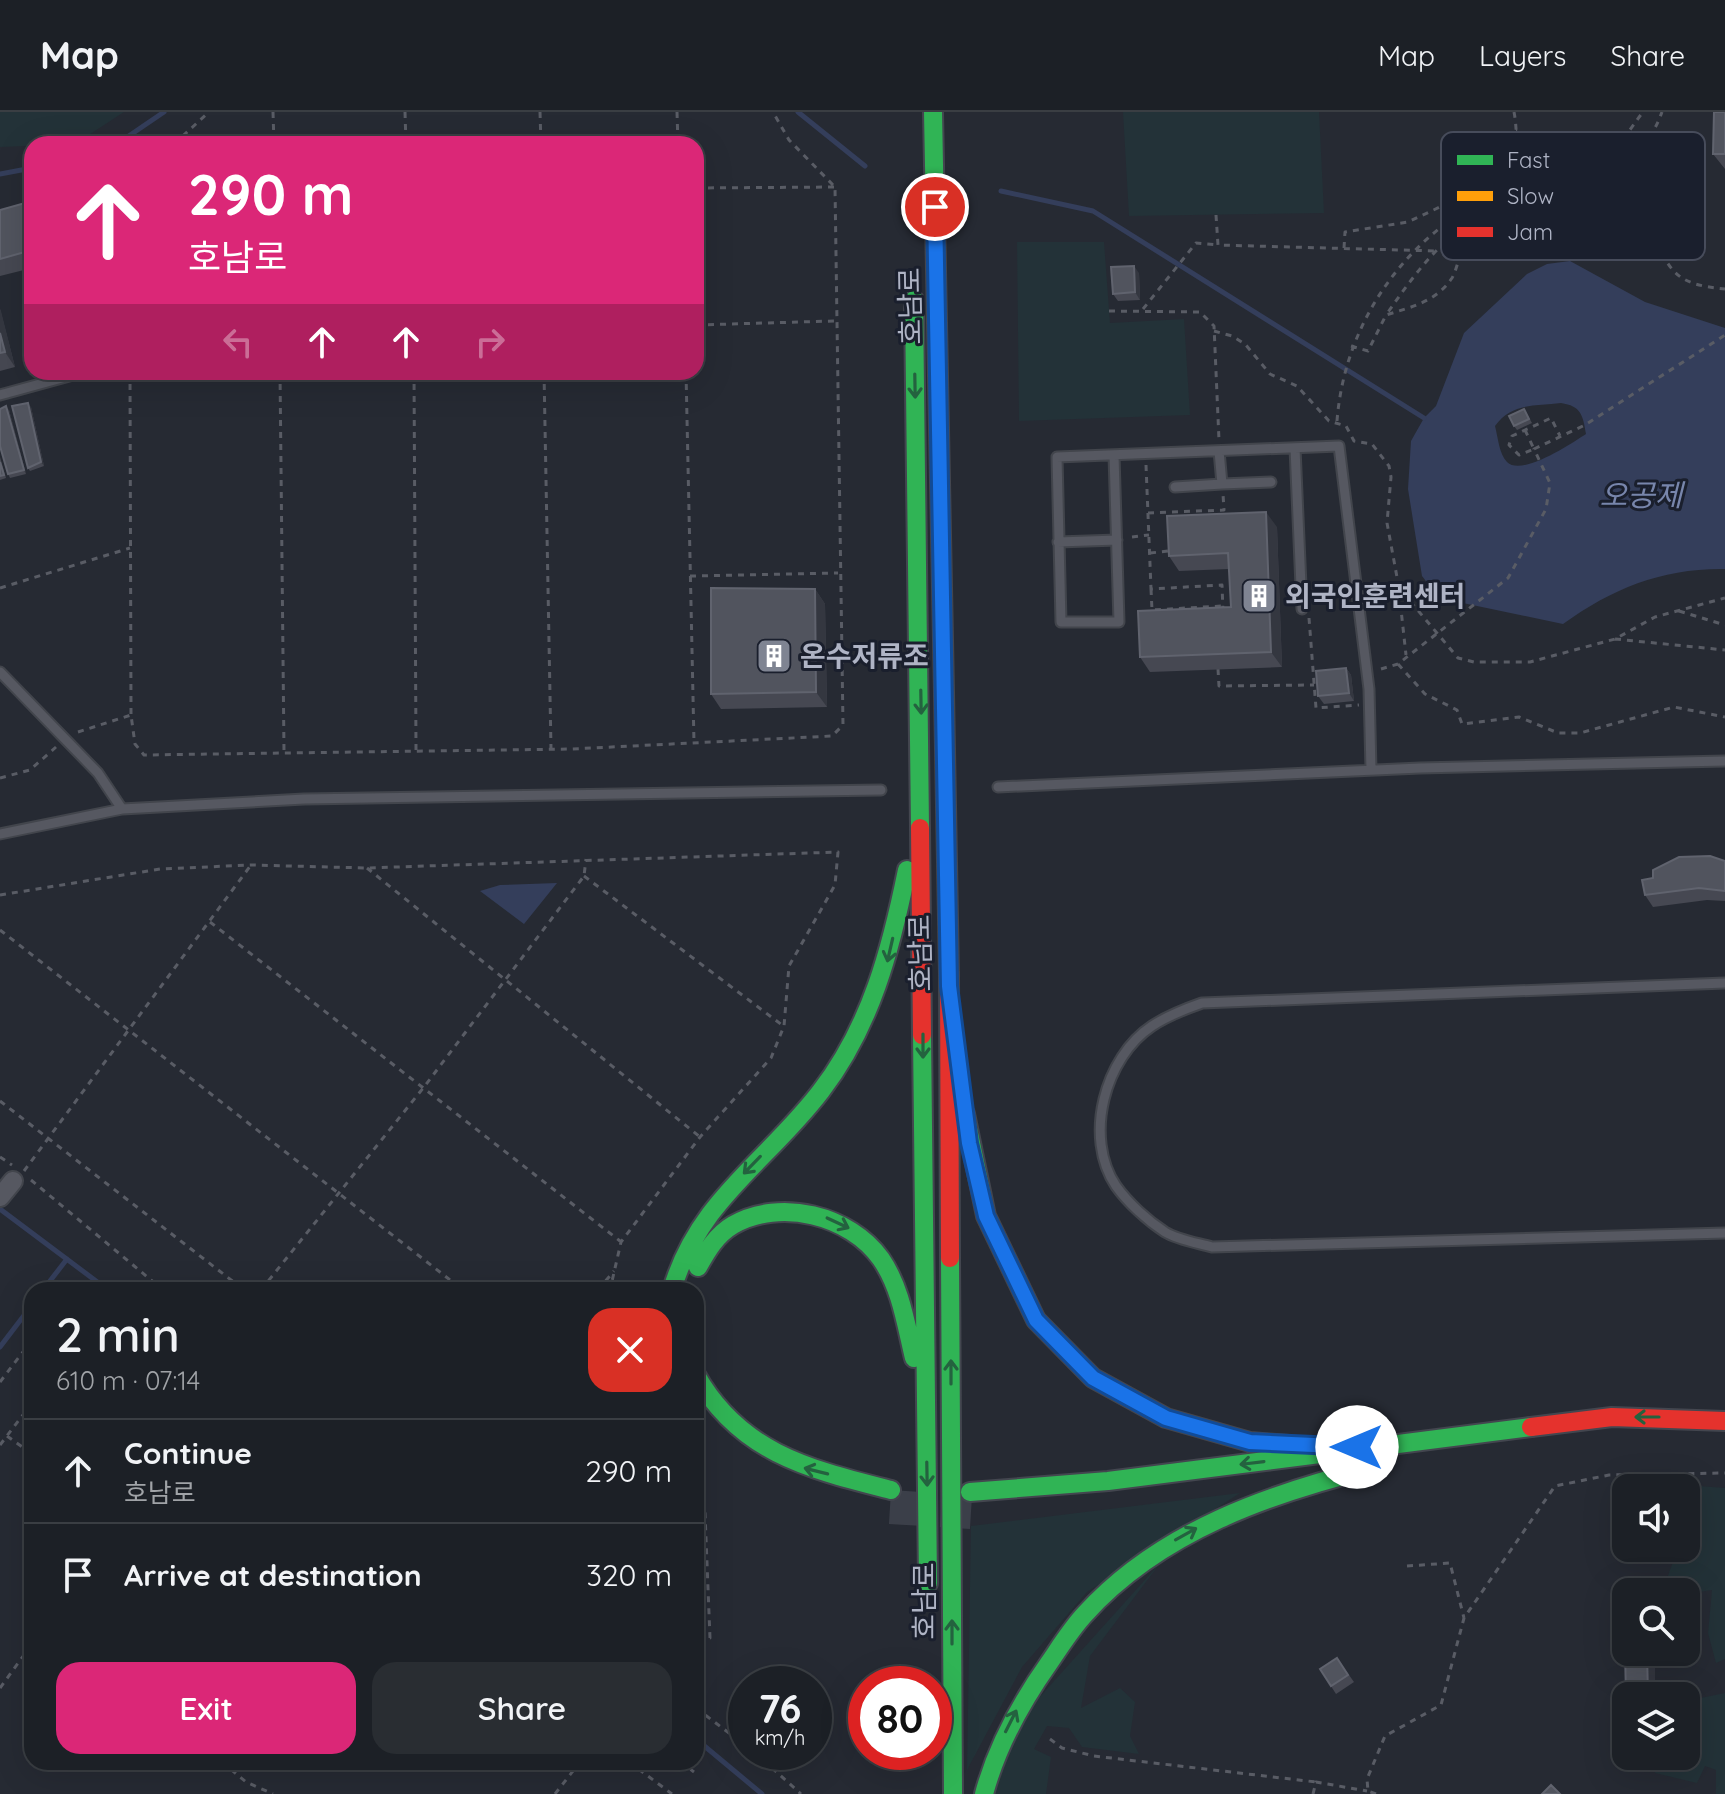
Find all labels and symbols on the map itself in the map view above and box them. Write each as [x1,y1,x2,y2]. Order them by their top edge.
legend [1441,132,1705,260]
text: Fast [1507,146,1550,174]
pin [901,173,969,241]
text: Slow [1507,182,1554,210]
text: Jam [1507,218,1553,246]
street label: 호남로 [891,267,928,345]
one-way arrow [908,372,923,399]
water label: 오공제 [1600,476,1686,514]
building icon: 외국인훈련센터 [1240,577,1278,615]
place label: 외국인훈련센터 [1285,578,1465,613]
building icon: 온수저류조 [755,637,793,675]
place label: 온수저류조 [800,638,929,673]
one-way arrow [913,688,929,715]
street label: 호남로 [901,914,938,992]
one-way arrow [882,936,897,962]
one-way arrow [915,1032,931,1059]
one-way arrow [743,1155,762,1174]
one-way arrow [825,1216,849,1231]
one-way arrow [943,1359,958,1386]
position arrow [1315,1405,1399,1489]
one-way arrow [1634,1409,1661,1425]
one-way arrow [1240,1456,1265,1471]
one-way arrow [919,1460,935,1487]
one-way arrow [803,1462,829,1477]
one-way arrow [1174,1526,1197,1542]
street label: 호남로 [906,1562,941,1640]
one-way arrow [944,1619,960,1646]
speed limit sign: 80 [848,1666,952,1770]
one-way arrow [1004,1710,1020,1734]

